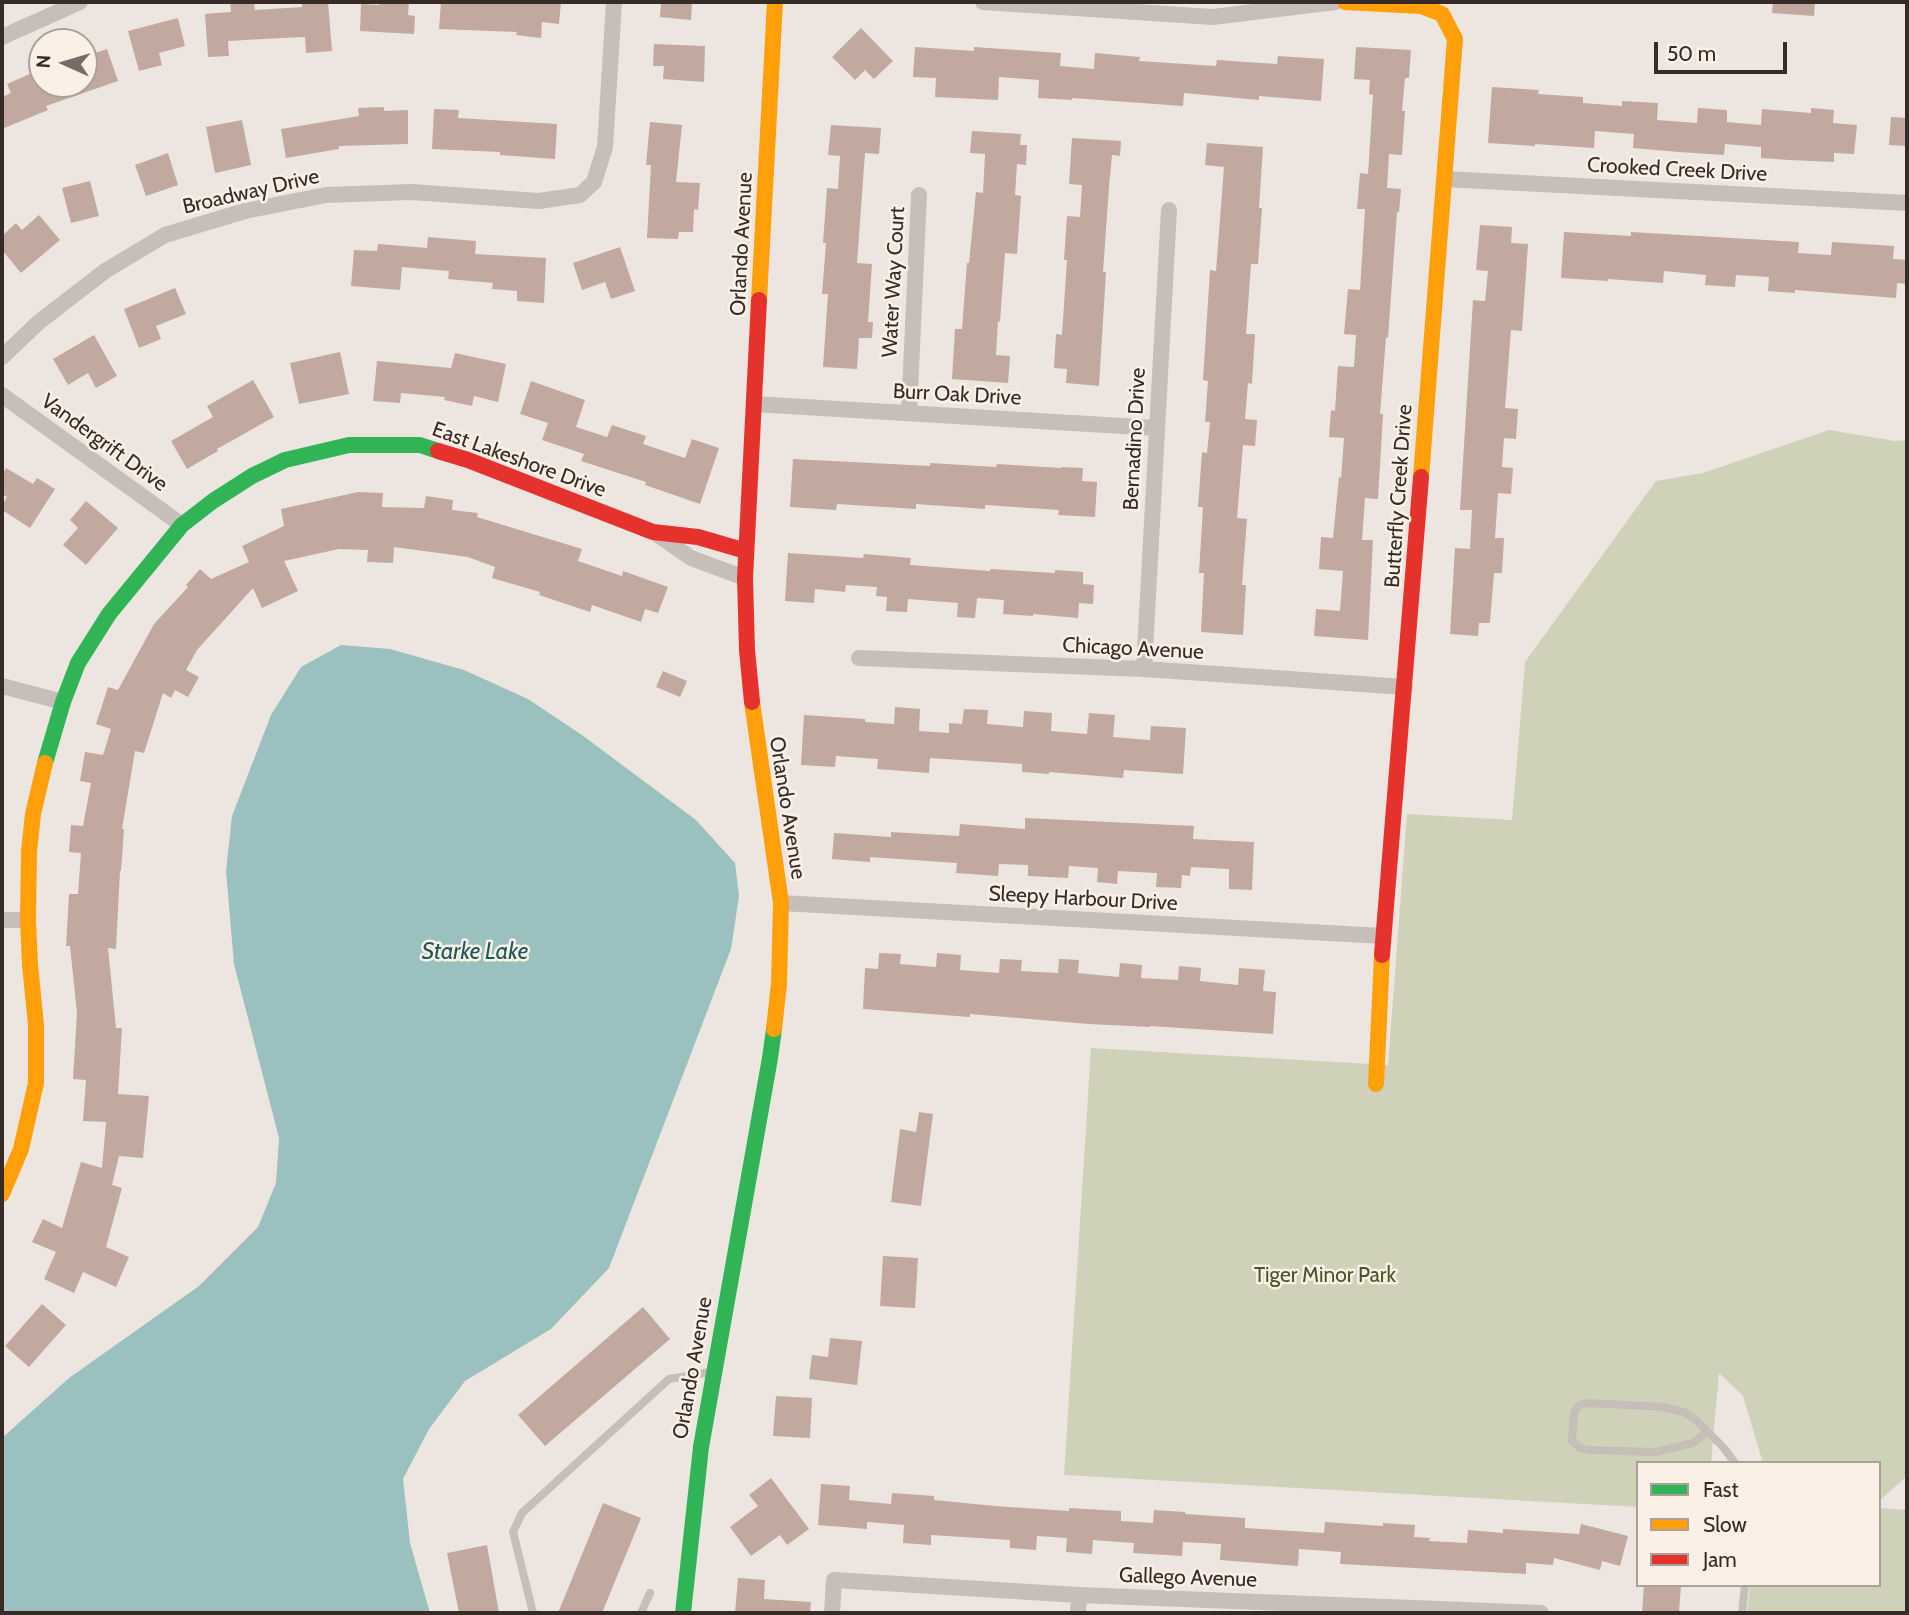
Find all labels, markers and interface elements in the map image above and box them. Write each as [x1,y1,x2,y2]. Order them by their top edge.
north arrow [28,28,98,98]
scale bar [1657,28,1790,72]
text: 50 m [1667,41,1716,66]
text: N [32,54,55,69]
street label: Crooked Creek Drive [1586,153,1768,187]
street label: Broadway Drive [180,164,322,220]
street label: Orlando Avenue [726,171,758,317]
street label: Water Way Court [877,206,911,358]
street label: Bernadino Drive [1119,367,1151,511]
street label: Burr Oak Drive [892,379,1022,411]
street label: Vandergrift Drive [36,389,172,497]
street label: Butterfly Creek Drive [1380,403,1418,589]
street label: East Lakeshore Drive [429,417,609,503]
street label: Chicago Avenue [1062,633,1204,665]
street label: Orlando Avenue [763,735,811,881]
street label: Sleepy Harbour Drive [988,881,1178,917]
water label: Starke Lake [422,938,528,966]
park label: Tiger Minor Park [1254,1263,1396,1289]
street label: Orlando Avenue [668,1295,718,1441]
legend [1636,1461,1881,1587]
text: Fast [1703,1477,1739,1502]
text: Slow [1703,1512,1747,1537]
text: Jam [1703,1547,1737,1572]
street label: Gallego Avenue [1119,1563,1257,1593]

